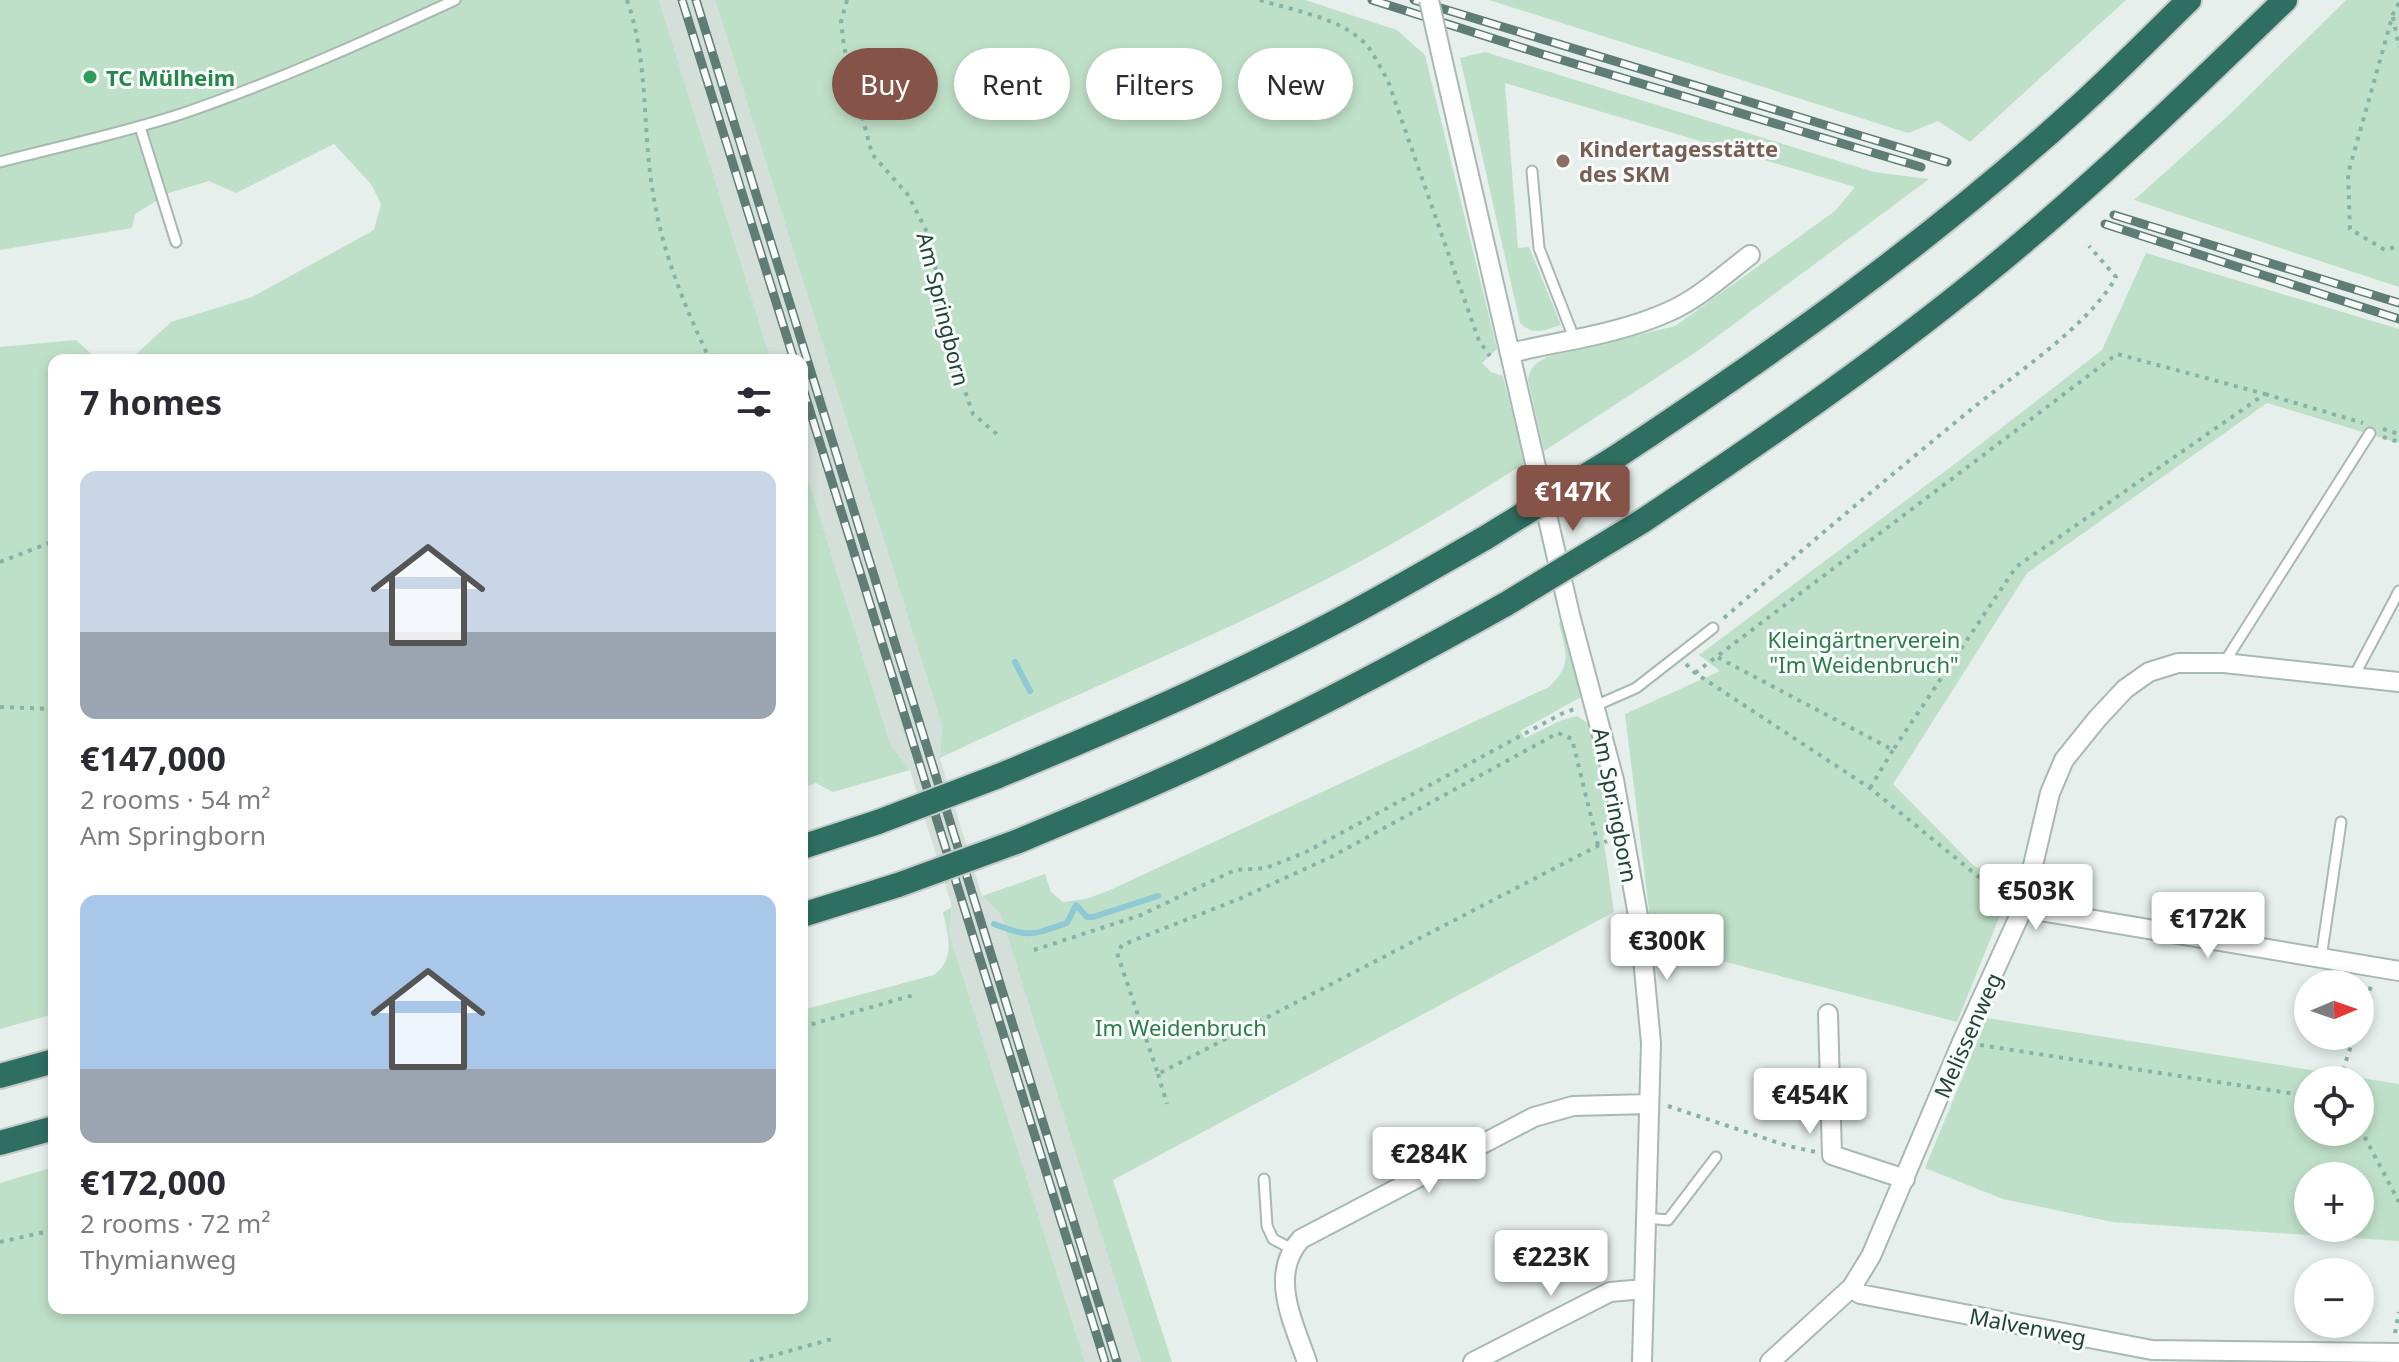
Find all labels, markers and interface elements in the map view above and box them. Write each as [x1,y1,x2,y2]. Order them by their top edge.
chip: Buy [832,48,938,120]
chip: Rent [954,48,1070,120]
chip: Filters [1086,48,1222,120]
chip: New [1238,48,1353,120]
place label: TC Mülheim [106,62,235,92]
marker: TC Mülheim [81,68,99,86]
place label: Kindertagesstätte des SKM [1579,133,1778,188]
marker: Kindertagesstätte des SKM [1554,152,1572,170]
street label: Am Springborn [910,229,978,389]
text: 7 homes [80,379,222,425]
icon: filters [732,380,776,424]
pin: €147K [1517,465,1629,533]
text: €147K [1535,473,1611,509]
icon: home [356,523,500,667]
park label: Kleingärtnerverein "Im Weidenbruch" [1768,624,1960,679]
street label: Am Springborn [1586,725,1646,885]
text: €147,000 [80,735,226,781]
text: 2 rooms · 54 m² [80,781,270,817]
text: Am Springborn [80,817,266,853]
pin: €503K [1980,864,2092,932]
text: €503K [1998,872,2074,908]
pin: €172K [2152,892,2264,960]
text: €172K [2170,900,2246,936]
pin: €300K [1611,914,1723,982]
text: €300K [1629,922,1705,958]
icon: home [356,947,500,1091]
street label: Melissenweg [1926,968,2008,1102]
north arrow [2294,970,2374,1050]
map controls [2294,970,2374,1338]
park label: Im Weidenbruch [1095,1012,1267,1042]
button: locate [2294,1066,2374,1146]
pin: €454K [1754,1068,1866,1136]
text: €454K [1772,1076,1848,1112]
pin: €284K [1373,1127,1485,1195]
text: €284K [1391,1135,1467,1171]
text: €172,000 [80,1159,226,1205]
button: + [2294,1162,2374,1242]
text: 2 rooms · 72 m² [80,1205,270,1241]
pin: €223K [1495,1230,1607,1298]
text: €223K [1513,1238,1589,1274]
text: Thymianweg [80,1241,237,1277]
button: − [2294,1258,2374,1338]
street label: Malvenweg [1967,1300,2089,1352]

